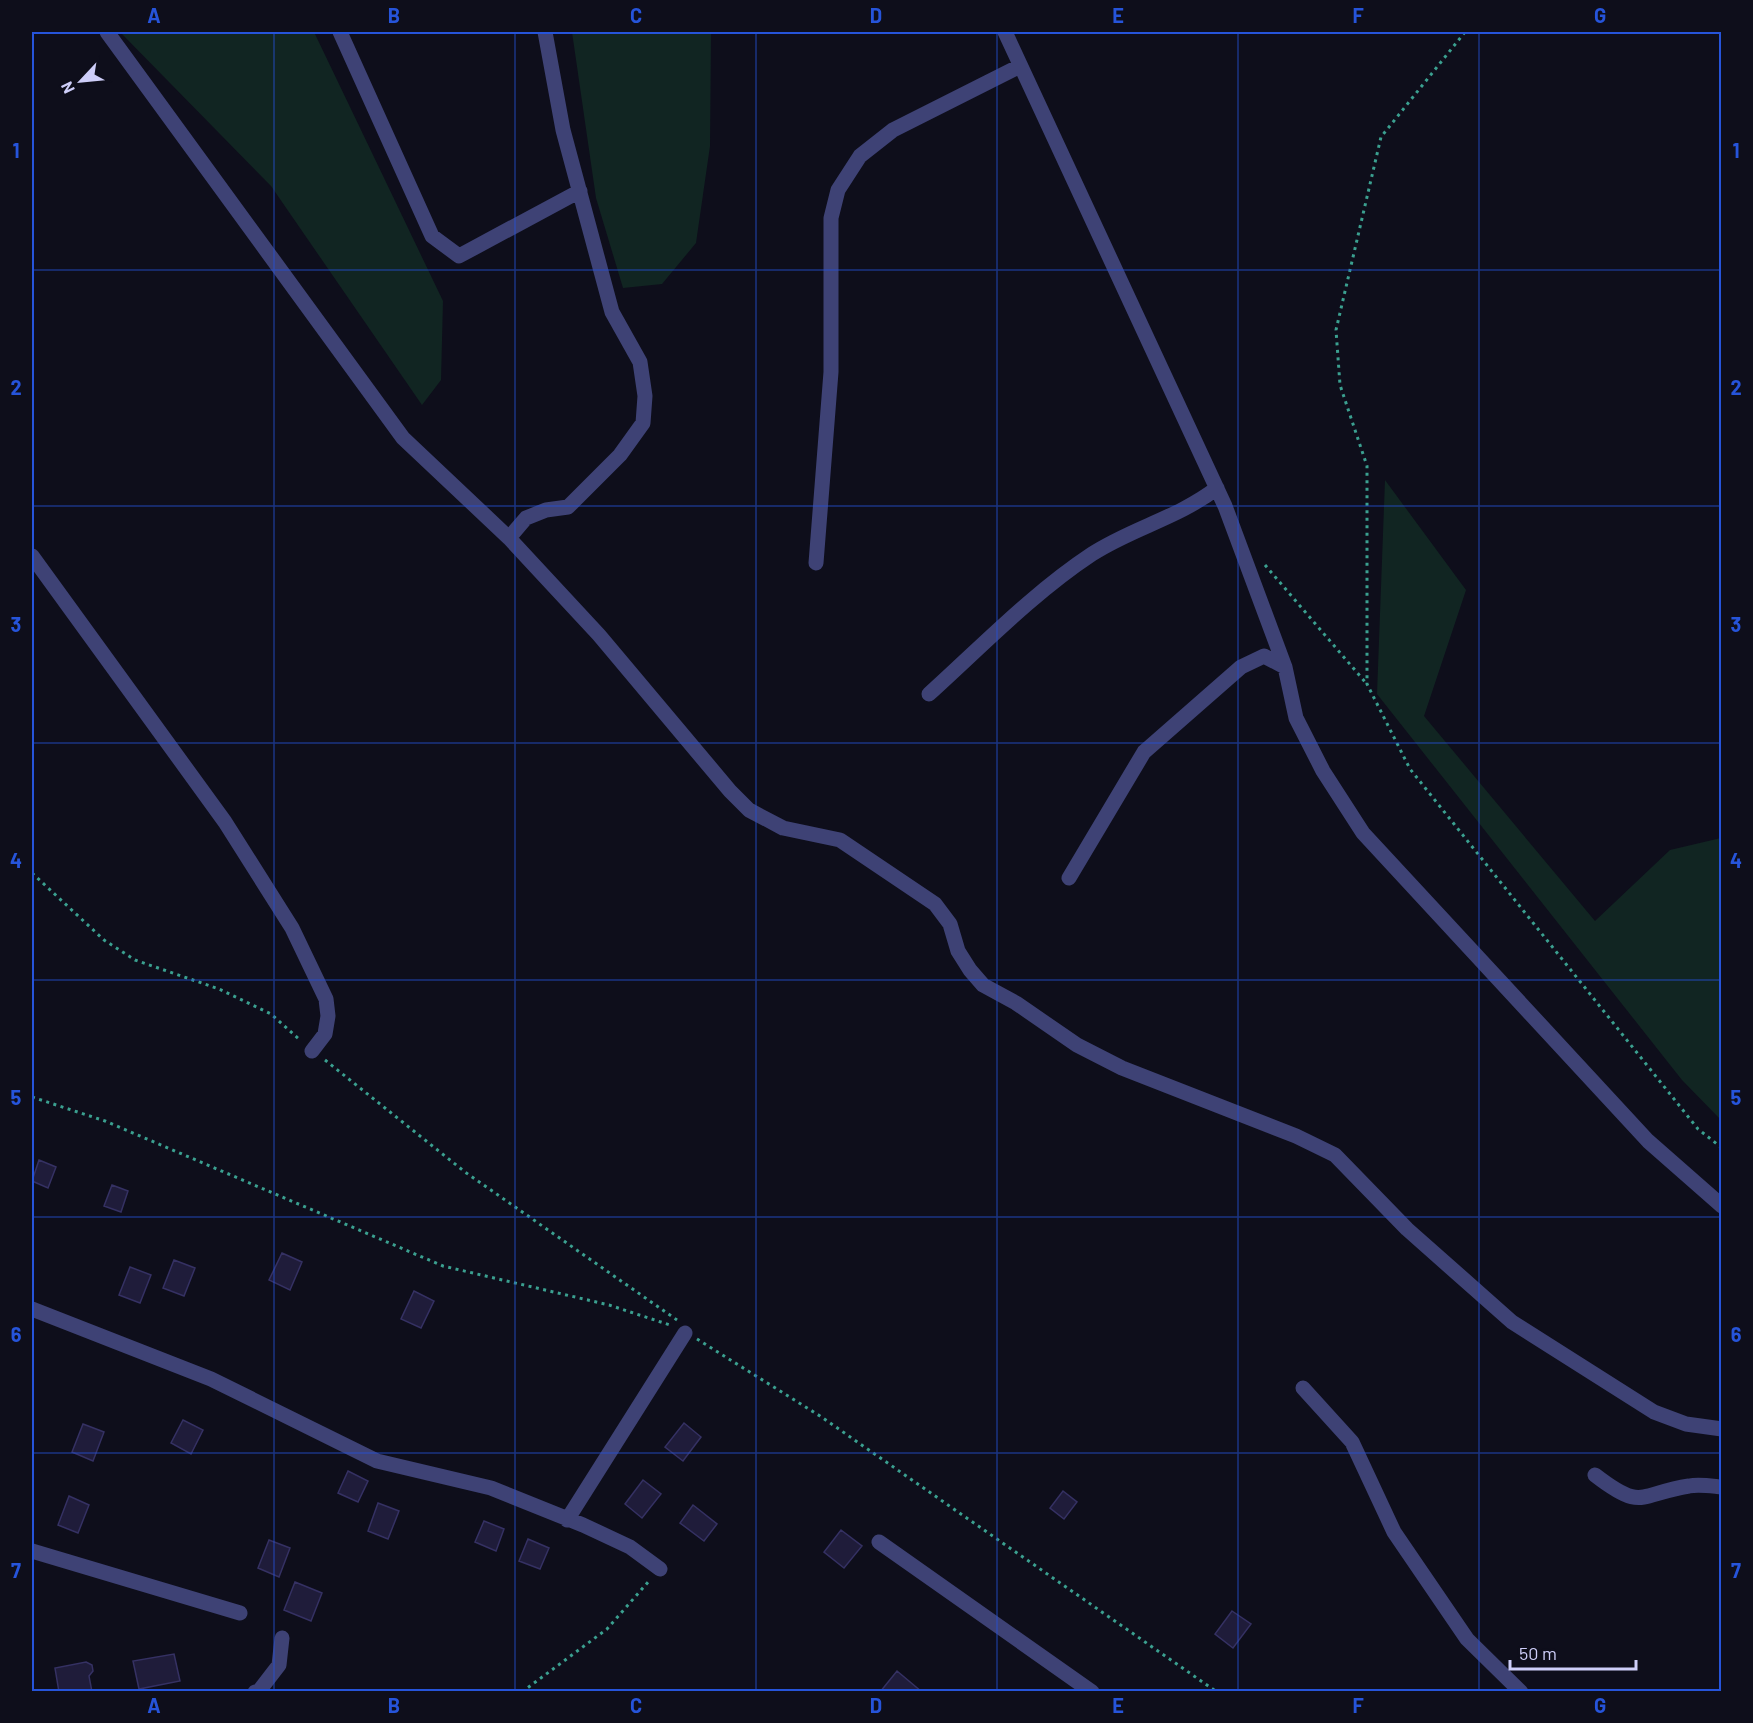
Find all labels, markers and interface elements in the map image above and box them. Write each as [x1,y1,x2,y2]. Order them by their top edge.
text: A [147,3,161,27]
text: B [388,3,400,27]
text: C [630,3,642,27]
text: D [870,3,882,27]
text: E [1112,3,1124,27]
text: F [1352,3,1364,27]
text: G [1594,3,1606,27]
north arrow [51,51,111,111]
text: N [56,79,78,97]
text: 1 [12,138,20,162]
text: 1 [1732,138,1740,162]
text: 2 [10,375,22,399]
text: 2 [1730,375,1742,399]
text: 3 [11,612,21,636]
text: 3 [1731,612,1741,636]
text: 4 [10,848,22,872]
text: 4 [1730,848,1742,872]
text: 5 [11,1085,22,1109]
text: 5 [1731,1085,1742,1109]
text: 6 [11,1322,22,1346]
text: 6 [1731,1322,1742,1346]
text: 7 [11,1558,21,1582]
text: 7 [1731,1558,1741,1582]
scale bar [1510,1633,1636,1671]
text: 50 m [1519,1642,1557,1664]
text: A [147,1693,161,1717]
text: B [388,1693,400,1717]
text: C [630,1693,642,1717]
text: D [870,1693,882,1717]
text: E [1112,1693,1124,1717]
text: F [1352,1693,1364,1717]
text: G [1594,1693,1606,1717]

